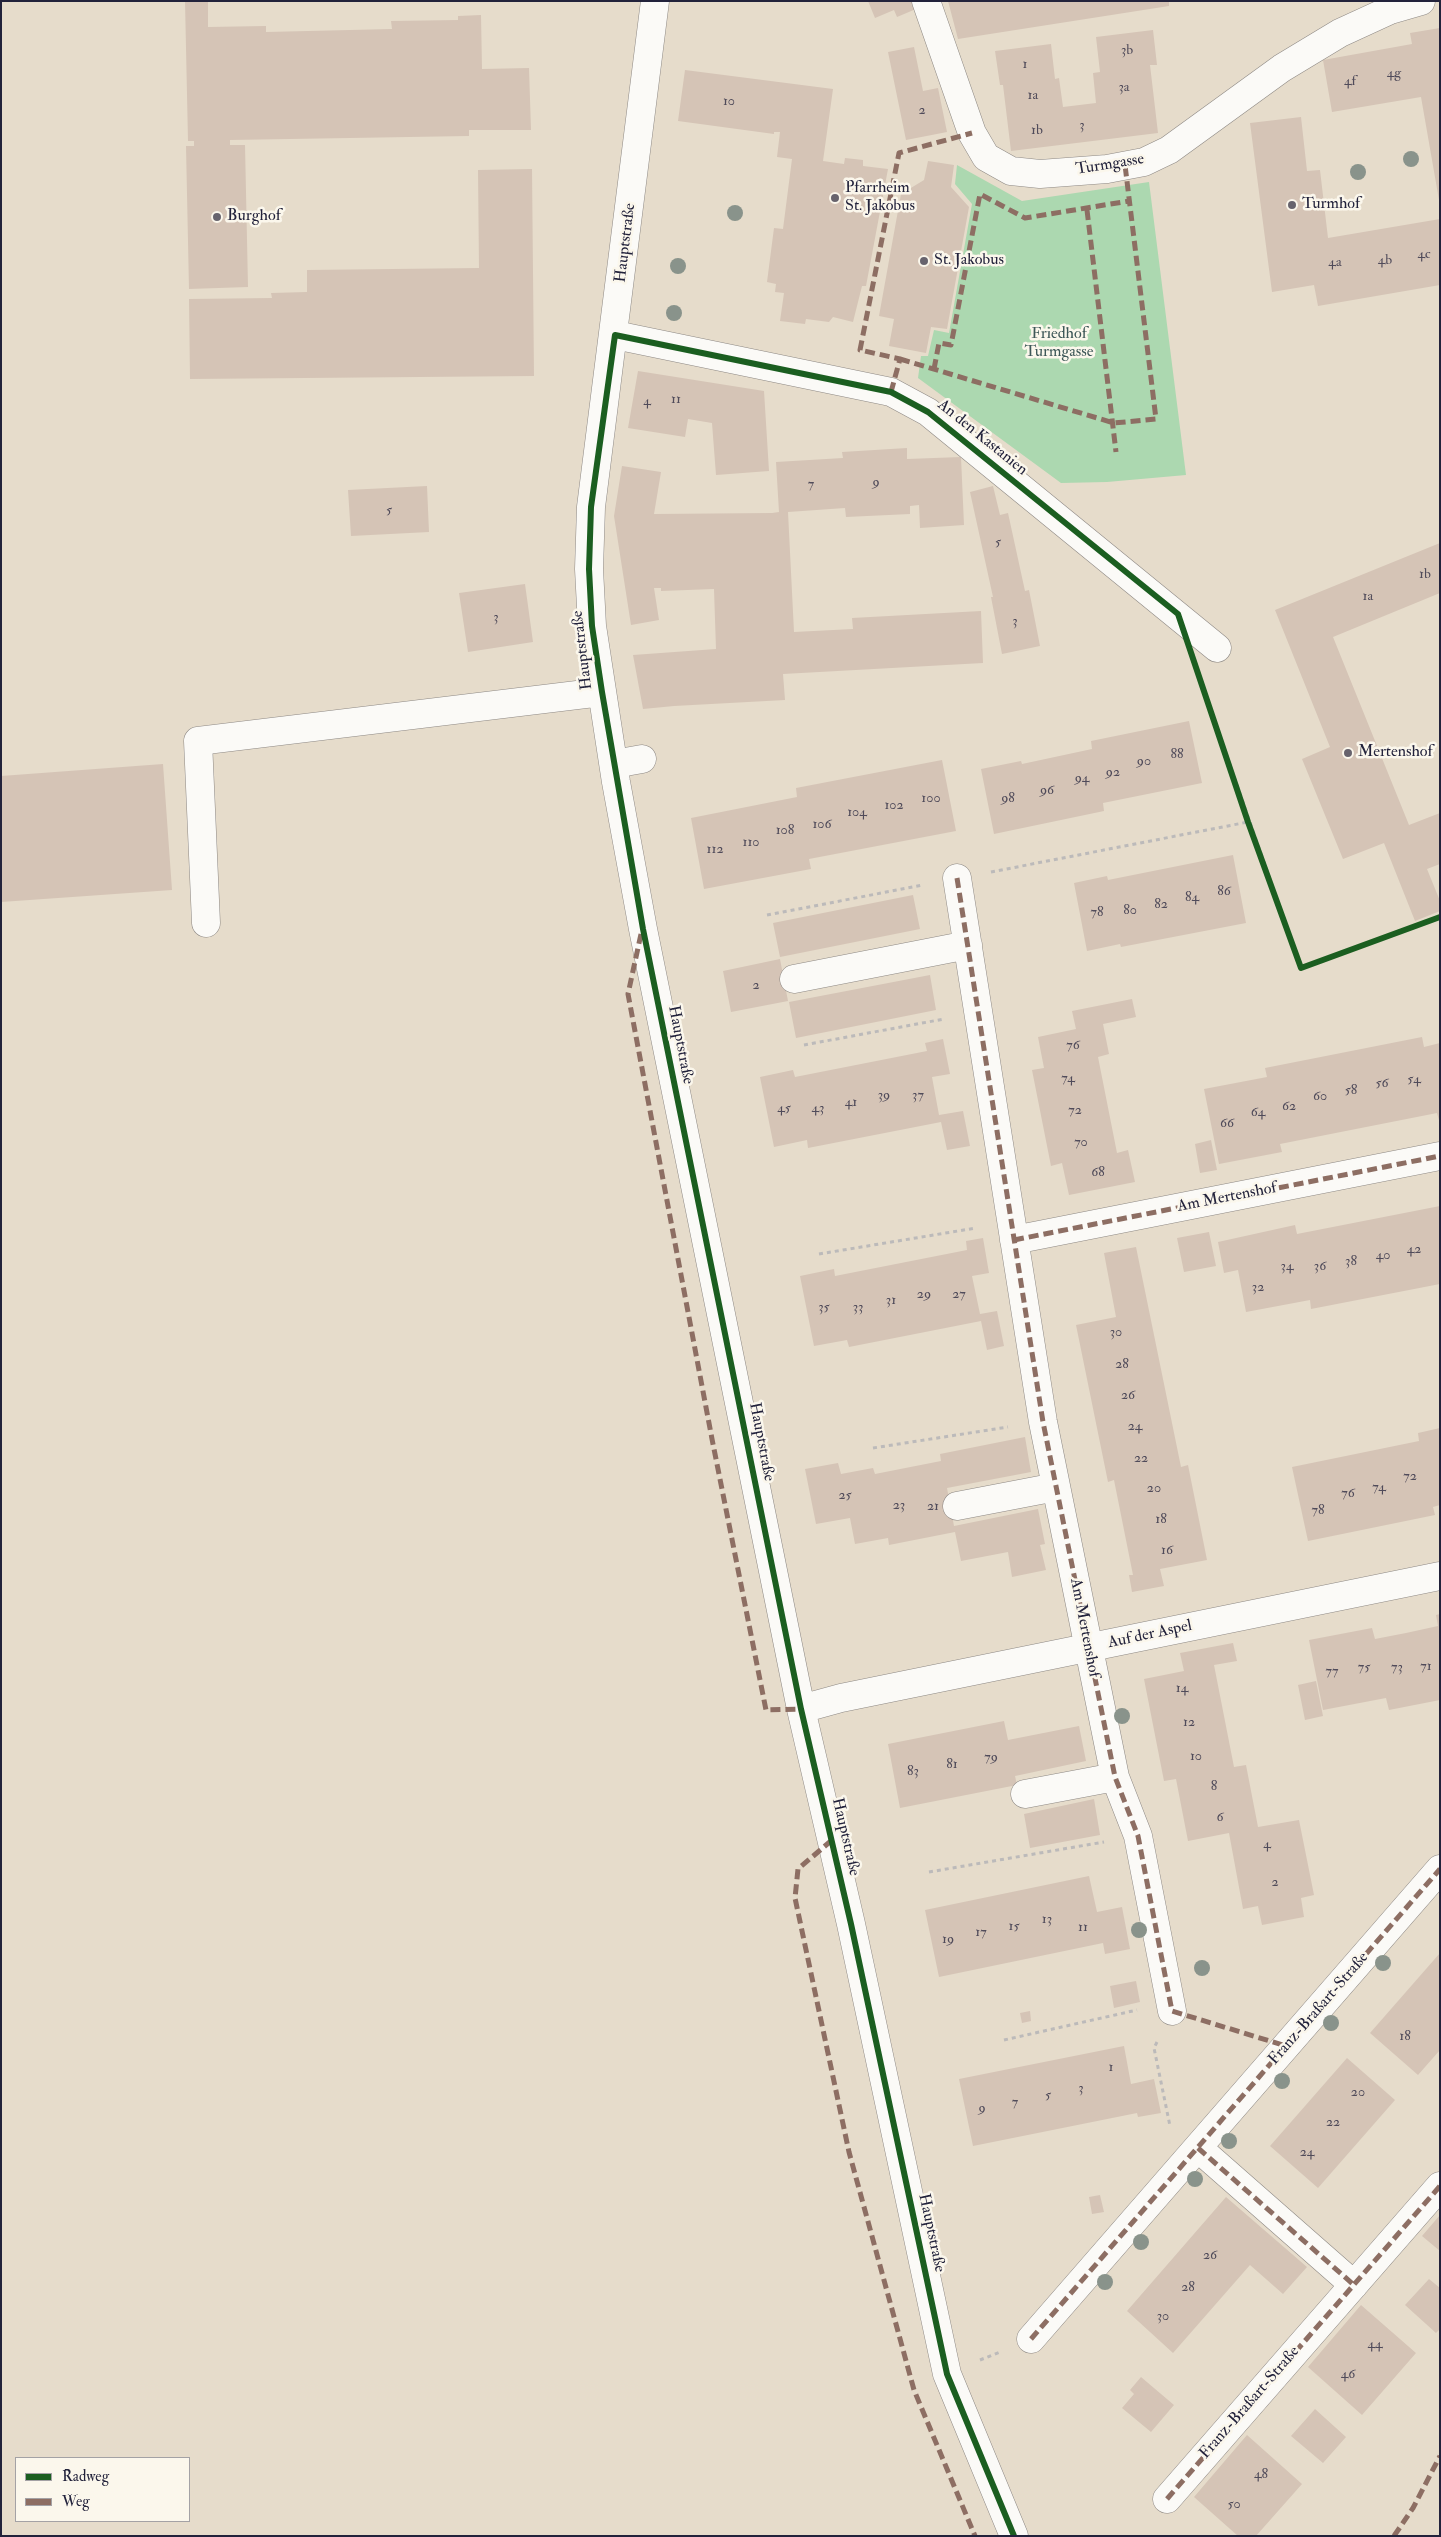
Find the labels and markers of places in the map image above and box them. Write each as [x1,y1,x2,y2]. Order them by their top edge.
place label: Pfarrheim St. Jakobus [845,179,915,217]
marker: Pfarrheim St. Jakobus [829,192,841,204]
place label: Turmhof [1302,195,1360,215]
marker: Turmhof [1286,199,1298,211]
place label: Burghof [227,207,281,227]
marker: Burghof [211,211,223,223]
place label: St. Jakobus [934,251,1004,271]
marker: St. Jakobus [918,255,930,267]
place label: Mertenshof [1358,743,1433,763]
marker: Mertenshof [1342,747,1354,759]

